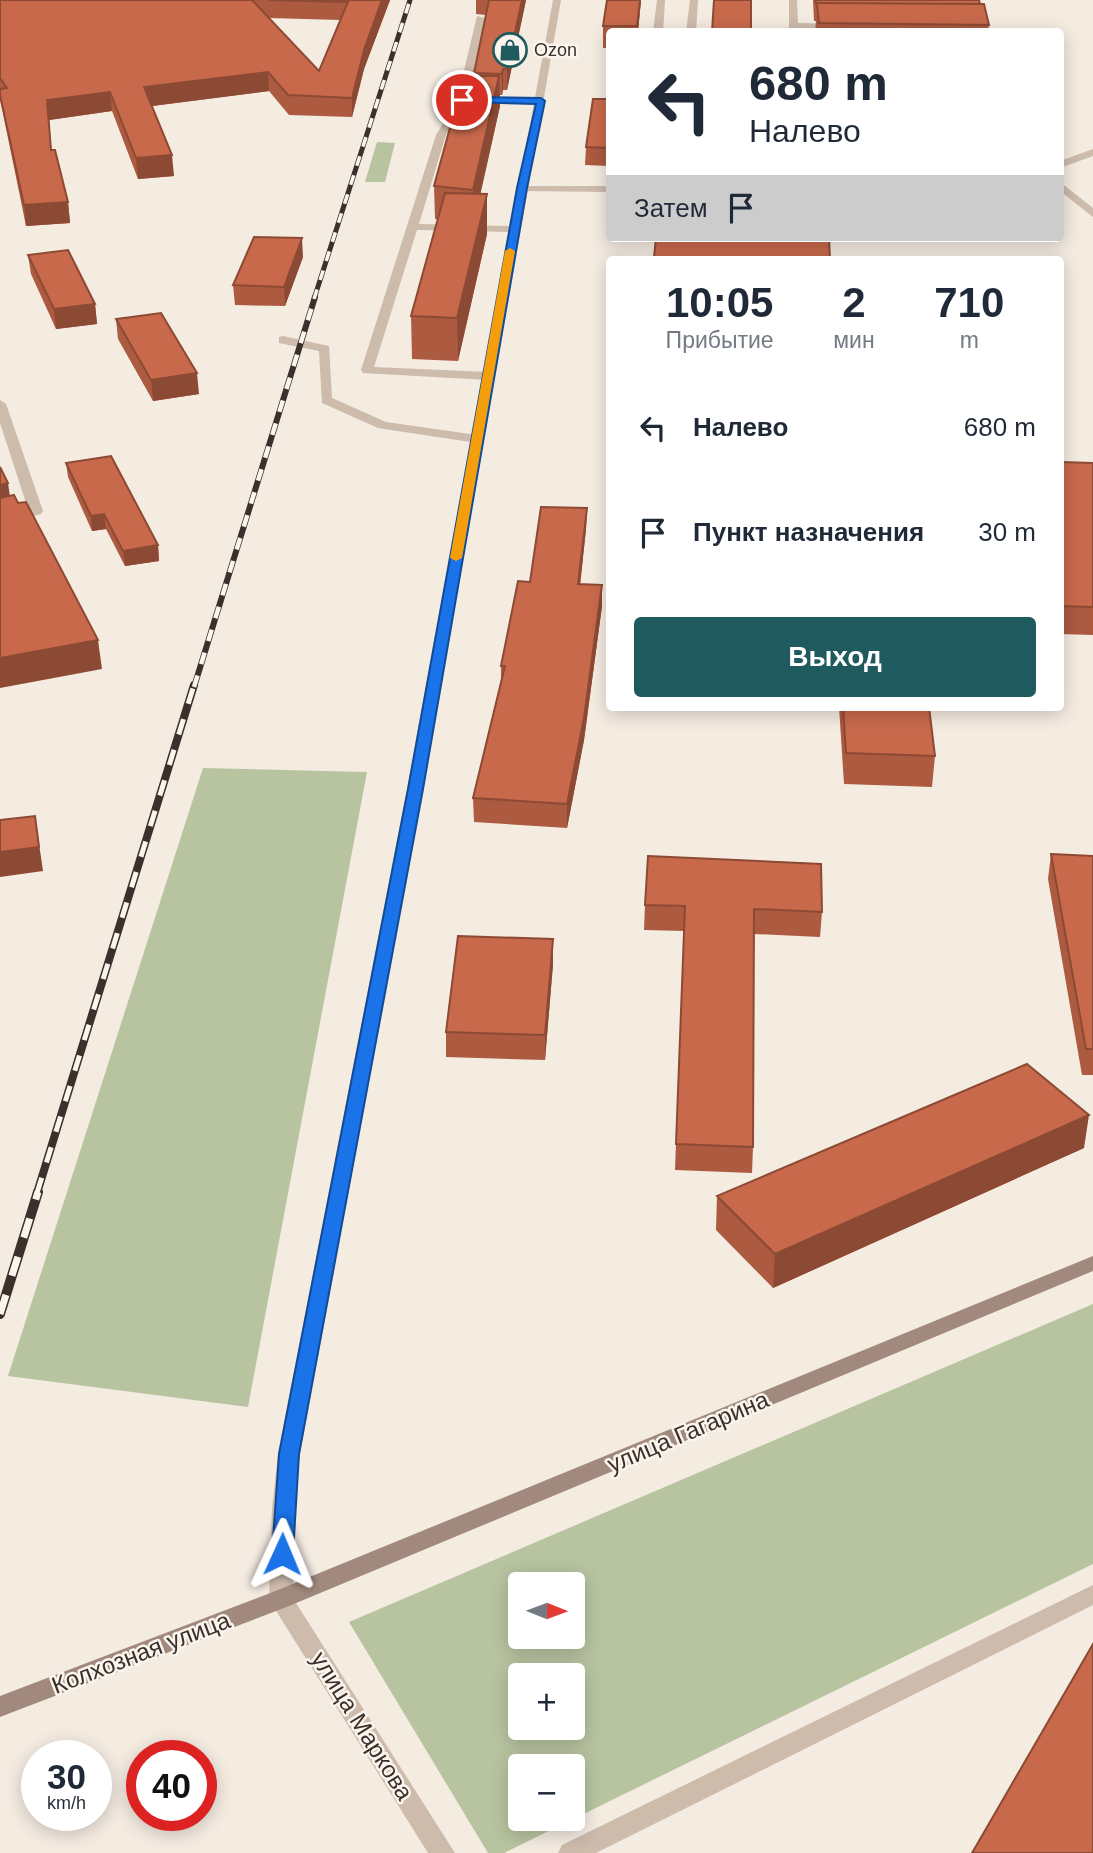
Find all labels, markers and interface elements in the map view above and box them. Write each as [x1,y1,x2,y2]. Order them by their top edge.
shop icon: Ozon [491,31,529,69]
place label: Ozon [534,40,577,60]
icon: left [634,56,725,147]
text: 680 m [749,56,888,110]
pin [432,70,492,130]
icon: arrive [443,81,481,119]
text: Налево [749,113,861,149]
icon: arrive [722,189,760,227]
text: Затем [634,193,708,223]
text: 10:05 [666,279,773,326]
text: 2 [842,279,866,326]
text: 710 [934,279,1004,326]
text: Прибытие [666,327,774,353]
text: мин [833,327,875,353]
text: m [960,327,979,353]
icon: left [634,409,672,447]
text: Налево [693,412,788,442]
text: 680 m [964,412,1036,442]
icon: arrive [634,514,672,552]
text: Пункт назначения [693,517,924,547]
text: 30 m [978,517,1036,547]
button: Выход [634,617,1036,697]
street label: улица Гагарина [603,1385,773,1478]
position arrow [245,1517,319,1591]
north arrow [508,1572,584,1648]
map controls [508,1572,585,1831]
street label: Колхозная улица [48,1606,234,1699]
street label: улица Маркова [306,1647,419,1805]
button: + [508,1663,585,1740]
speed limit sign: 40 [126,1740,217,1831]
button: − [508,1754,585,1831]
text: 30 [47,1757,86,1796]
text: km/h [47,1793,86,1813]

